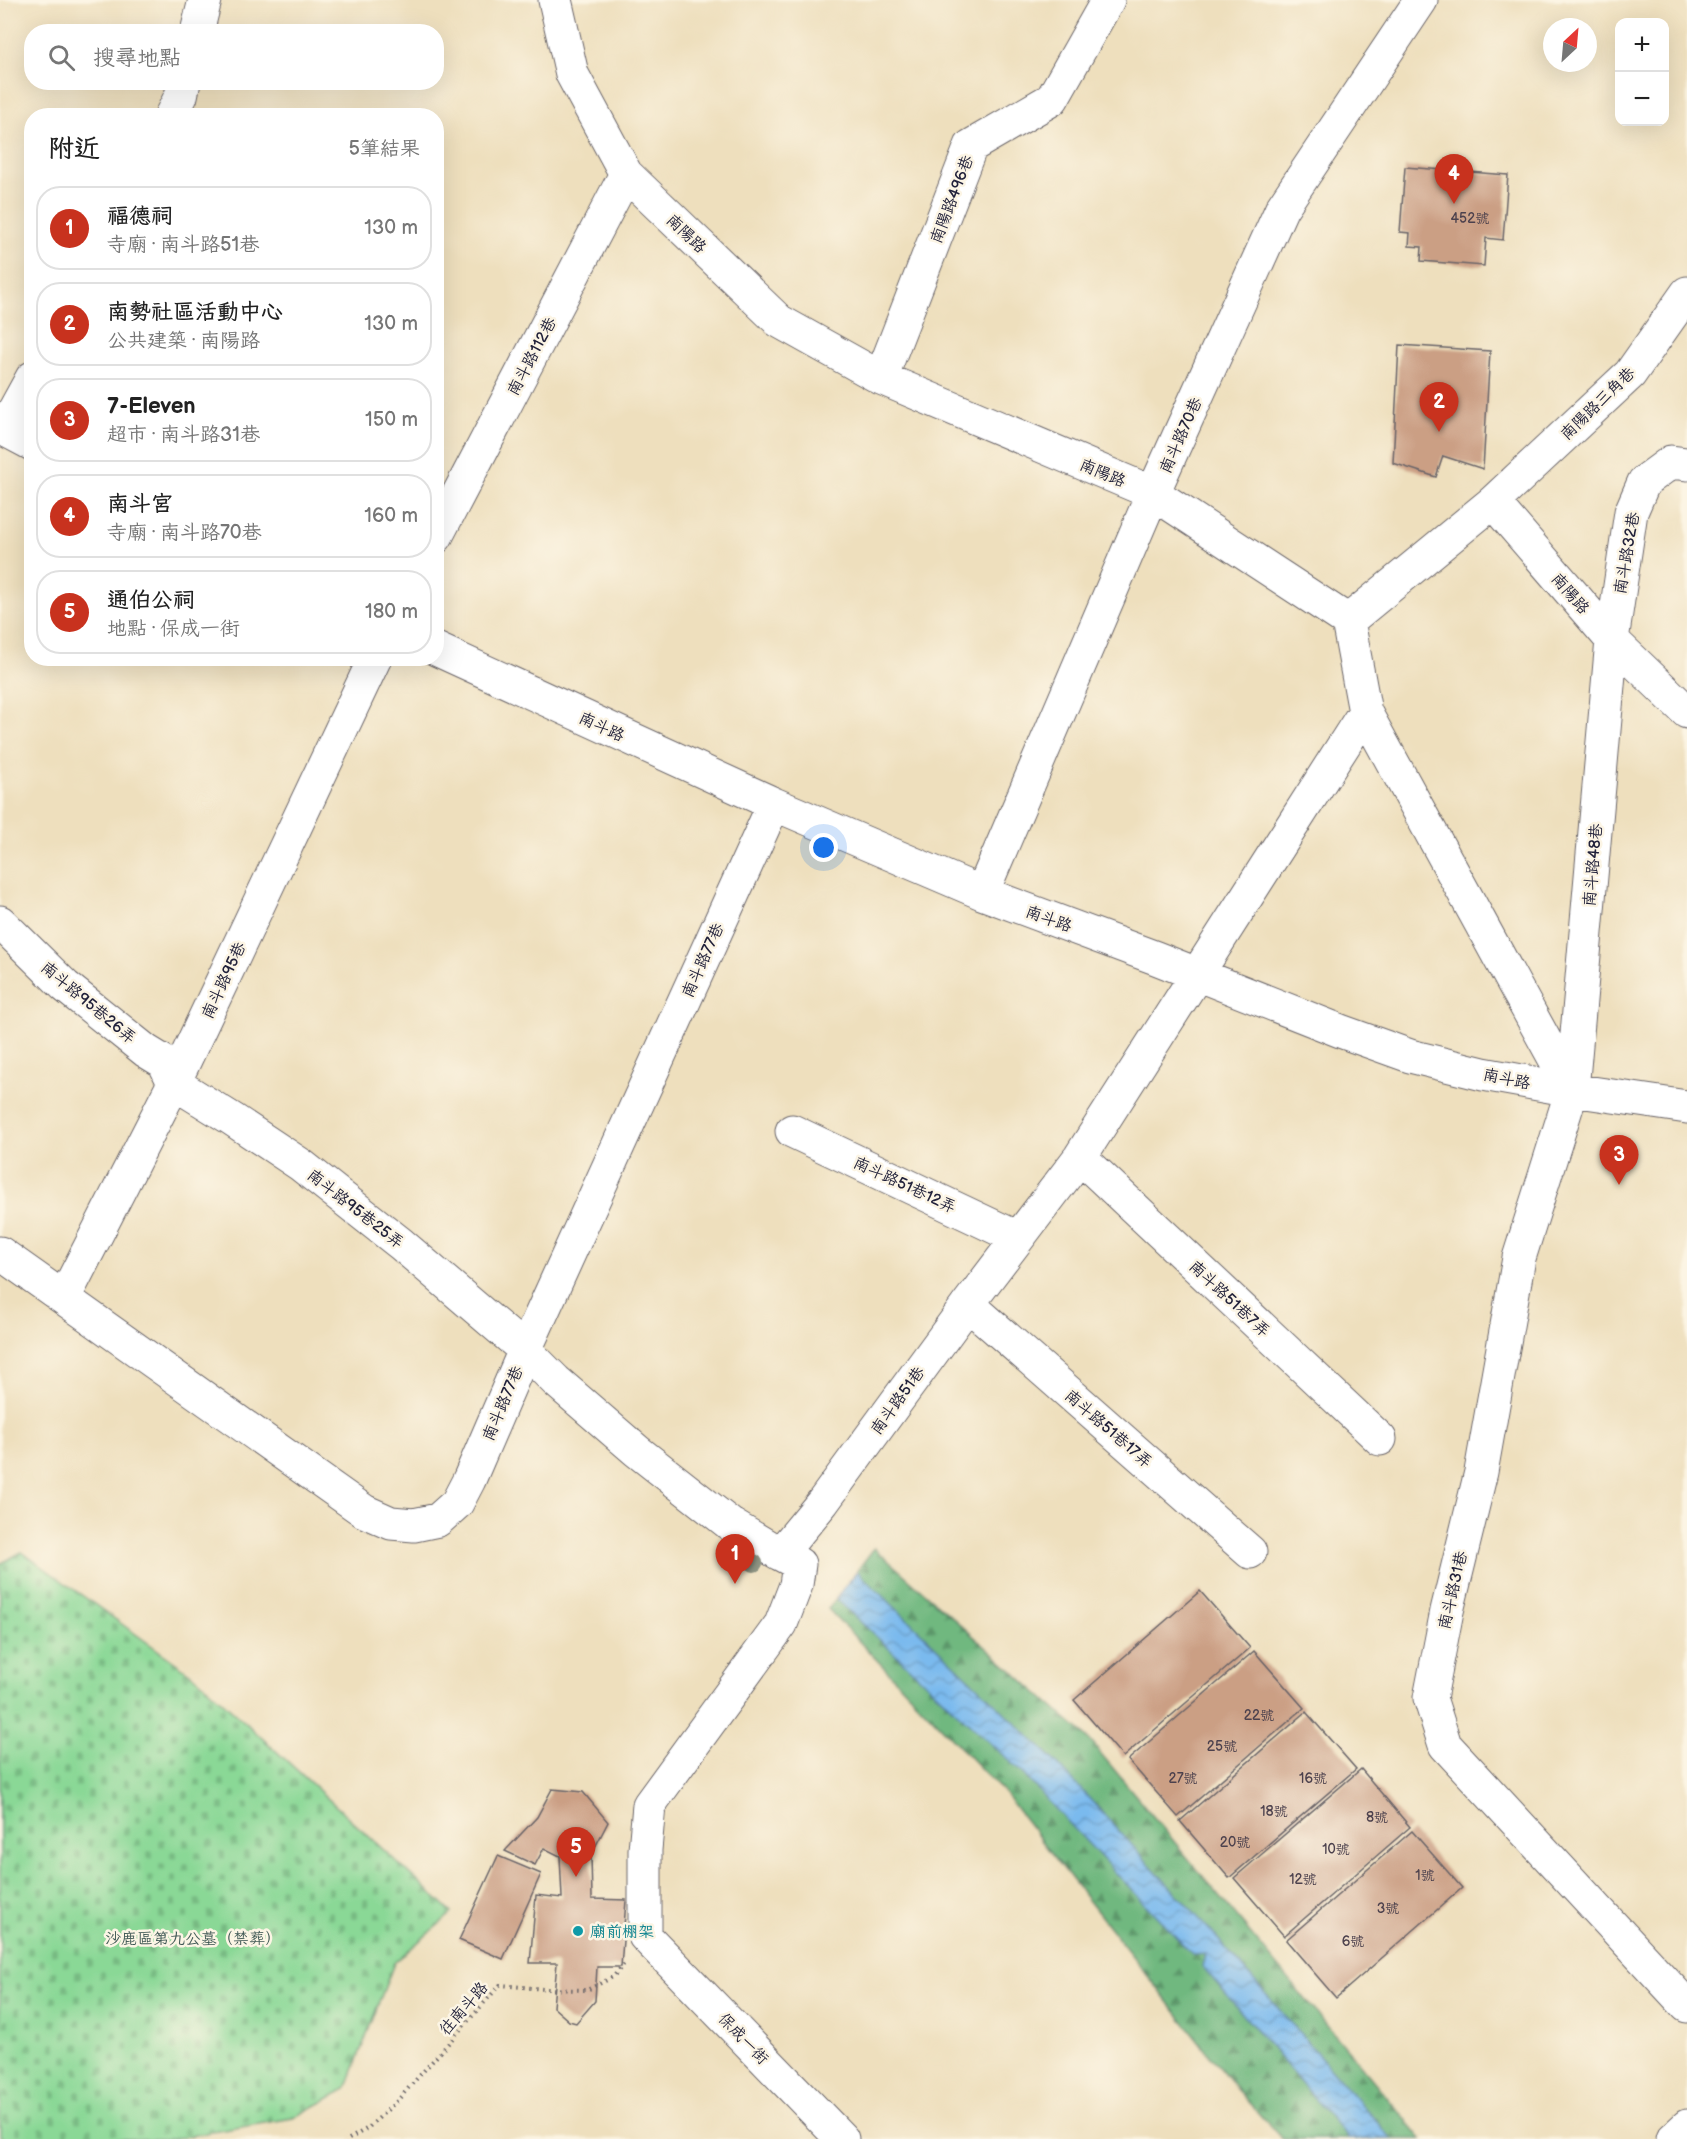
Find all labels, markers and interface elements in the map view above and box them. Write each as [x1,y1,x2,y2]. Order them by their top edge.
north arrow [1543,18,1597,72]
map controls [1615,18,1669,126]
button: + [1615,18,1669,72]
search box [24,24,444,90]
icon: search [45,41,78,74]
text: 搜尋地點 [93,45,181,72]
button: − [1615,72,1669,126]
text: 附近 [48,134,100,165]
text: 5筆結果 [349,137,420,161]
street label: 南陽路496巷 [927,153,978,246]
pin: 4 [1434,154,1474,204]
text: 福德祠 [107,203,173,230]
house number: 452號 [1451,210,1489,227]
street label: 南陽路 [662,211,710,258]
text: 1 [65,216,74,240]
text: 130 m [364,216,418,240]
text: 寺廟 · 南斗路51巷 [107,233,259,257]
text: 南勢社區活動中心 [107,299,283,326]
text: 2 [64,312,75,336]
text: 130 m [364,312,418,336]
street label: 南斗路112巷 [504,314,561,399]
text: 公共建築 · 南陽路 [107,329,260,353]
street label: 南陽路三角巷 [1557,364,1639,444]
pin: 2 [1420,382,1458,432]
text: 7-Eleven [107,393,196,420]
street label: 南斗路70巷 [1156,395,1207,477]
text: 3 [64,408,75,432]
text: 150 m [365,408,418,432]
text: 超市 · 南斗路31巷 [107,423,260,447]
street label: 南陽路 [1077,455,1128,492]
text: 南斗宮 [107,491,173,518]
text: 4 [64,504,75,528]
text: 160 m [364,504,418,528]
street label: 南斗路32巷 [1611,511,1644,596]
text: 寺廟 · 南斗路70巷 [107,521,262,545]
street label: 南陽路 [1547,570,1593,618]
text: 通伯公祠 [107,587,195,614]
text: 5 [64,600,75,624]
text: 180 m [365,600,418,624]
text: 地點 · 保成一街 [107,617,240,641]
street label: 南斗路 [576,709,627,746]
street label: 南斗路48巷 [1580,823,1607,907]
your location [809,833,838,862]
street label: 南斗路 [1023,902,1074,937]
street label: 南斗路77巷 [678,920,728,1001]
street label: 南斗路95巷 [198,939,250,1022]
street label: 南斗路95巷26弄 [37,958,139,1048]
street label: 南斗路 [1481,1065,1532,1094]
pin: 3 [1600,1136,1638,1185]
street label: 南斗路51巷12弄 [850,1153,959,1217]
street label: 南斗路95巷25弄 [303,1166,407,1253]
street label: 南斗路51巷7弄 [1185,1257,1273,1341]
street label: 南斗路77巷 [479,1363,528,1444]
street label: 南斗路51巷 [867,1363,929,1439]
street label: 南斗路51巷17弄 [1060,1386,1156,1472]
pin: 1 [716,1534,754,1584]
street label: 南斗路31巷 [1435,1549,1472,1631]
house number: 22號 [1244,1707,1274,1724]
house number: 25號 [1207,1738,1237,1755]
house number: 27號 [1168,1770,1198,1787]
house number: 16號 [1299,1770,1327,1787]
house number: 18號 [1260,1803,1288,1820]
house number: 8號 [1366,1809,1388,1826]
pin: 5 [556,1828,596,1877]
house number: 20號 [1220,1834,1250,1851]
house number: 10號 [1322,1841,1350,1858]
house number: 1號 [1415,1867,1435,1884]
house number: 12號 [1289,1871,1317,1888]
house number: 3號 [1377,1900,1399,1917]
place label: 廟前棚架 [590,1923,654,1942]
marker: 廟前棚架 [571,1924,585,1938]
park label: 沙鹿區第九公墓（禁葬） [105,1930,281,1949]
house number: 6號 [1342,1933,1364,1950]
street label: 往南斗路 [436,1979,492,2039]
street label: 保成一街 [714,2009,772,2069]

